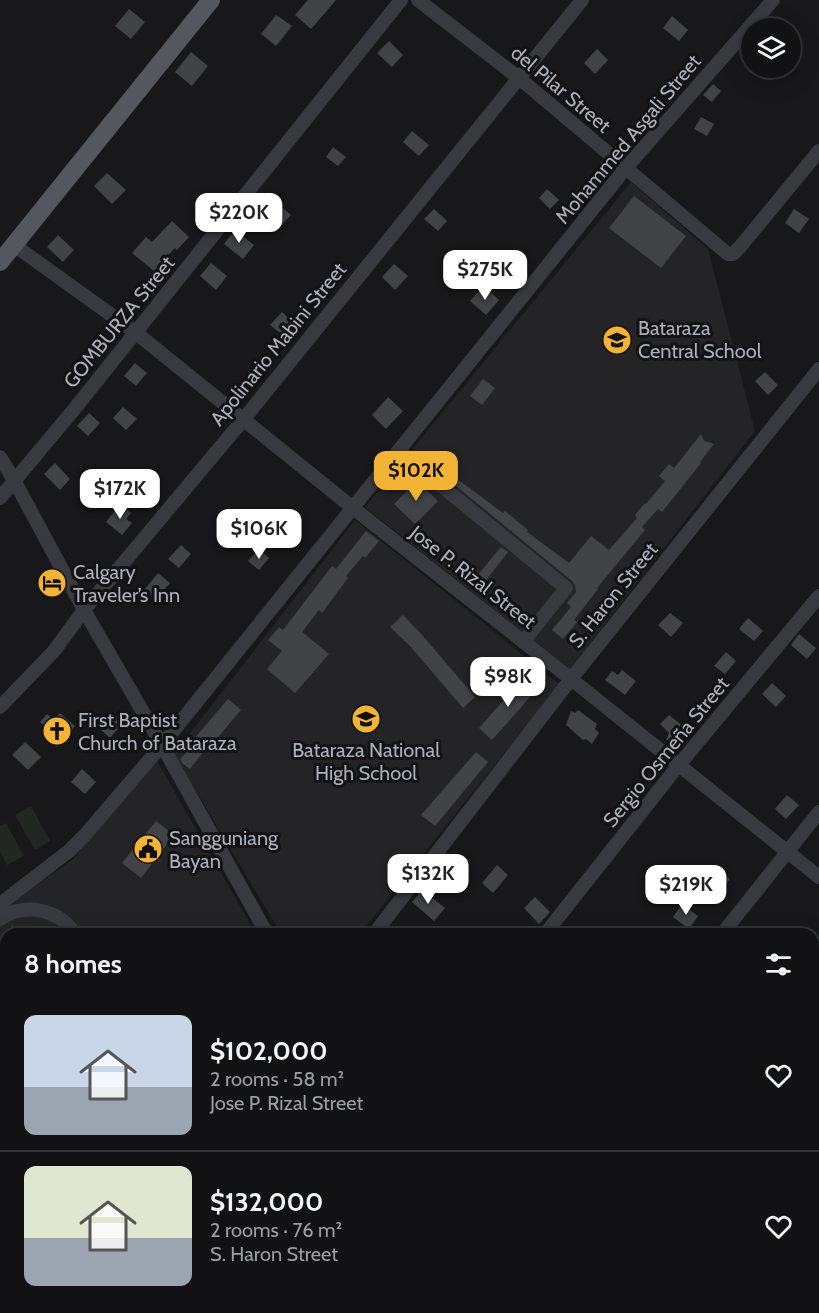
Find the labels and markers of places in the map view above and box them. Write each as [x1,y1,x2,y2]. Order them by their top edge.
pin: $220K [197,193,281,244]
pin: $275K [443,250,527,301]
place label: Bataraza Central School [638,316,762,363]
school or university icon: Bataraza Central School [601,324,633,356]
pin: $102K [374,451,458,502]
pin: $172K [78,469,162,520]
pin: $106K [217,509,301,560]
place label: Calgary Traveler’s Inn [73,560,180,607]
hotel icon: Calgary Traveler’s Inn [36,567,68,599]
pin: $98K [472,657,544,708]
school or university icon: Bataraza National High School [350,703,382,735]
place label: First Baptist Church of Bataraza [78,708,237,755]
church icon: First Baptist Church of Bataraza [41,715,73,747]
place label: Bataraza National High School [292,738,440,785]
place label: Sangguniang Bayan [169,826,279,873]
public building icon: Sangguniang Bayan [132,833,164,865]
pin: $132K [386,854,470,905]
pin: $219K [644,865,728,916]

